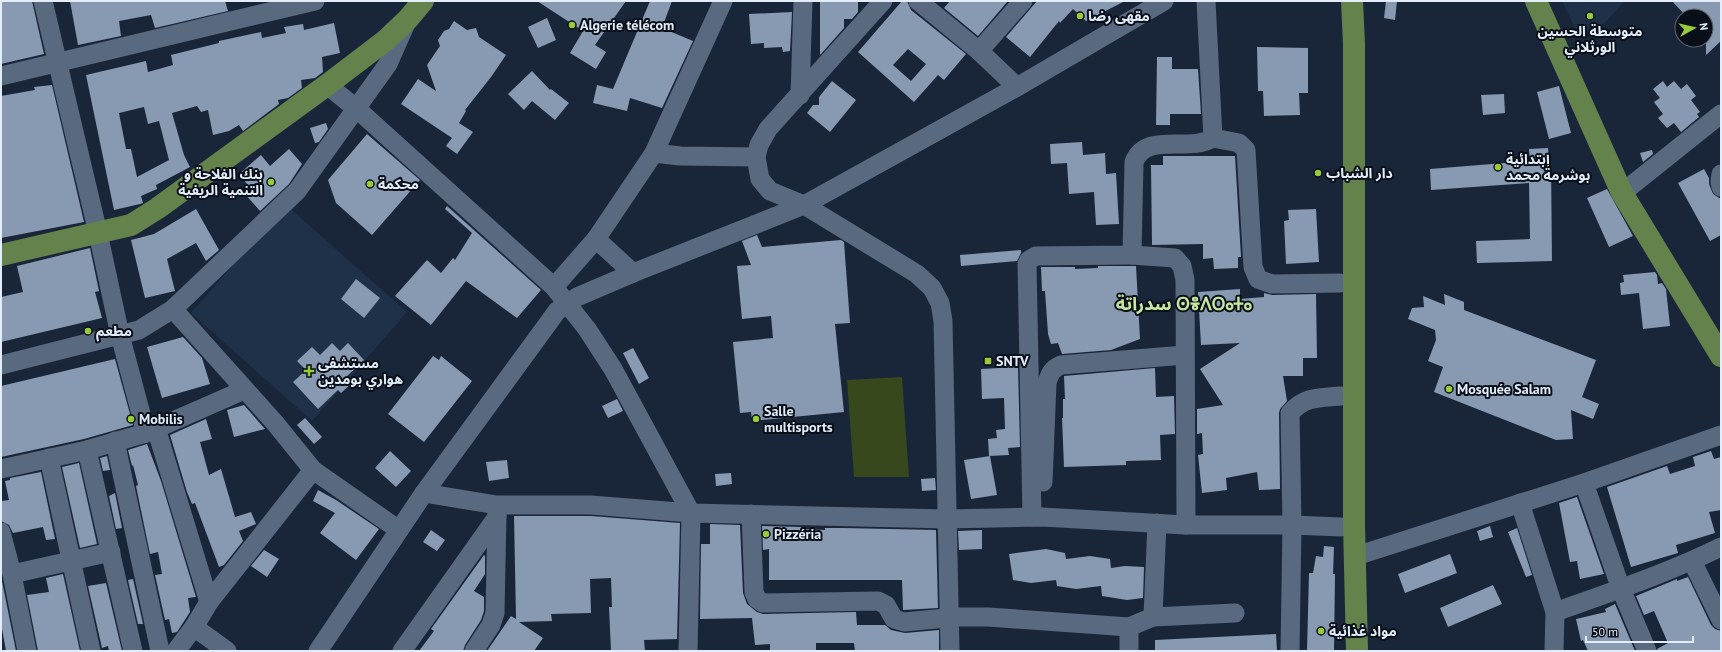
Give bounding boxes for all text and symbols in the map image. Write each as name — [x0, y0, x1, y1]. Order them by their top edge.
place label: مقهى رضا — [1088, 7, 1150, 25]
north arrow — [1674, 8, 1714, 48]
marker: مقهى رضا — [1075, 11, 1085, 21]
marker: متوسطة الحسين الورثلاني — [1585, 11, 1595, 21]
place label: Algerie télécom — [580, 16, 674, 34]
marker: Algerie télécom — [567, 20, 577, 30]
place label: متوسطة الحسين الورثلاني — [1538, 22, 1642, 58]
text: N — [1696, 22, 1711, 31]
place label: إبتدائية بوشرمة محمد — [1506, 150, 1590, 184]
marker: إبتدائية بوشرمة محمد — [1493, 162, 1503, 172]
place label: دار الشباب — [1326, 164, 1393, 182]
place label: بنك الفلاحة و التنمية الريفية — [178, 165, 263, 199]
marker: دار الشباب — [1313, 168, 1323, 178]
place label: محكمة — [378, 175, 419, 193]
marker: بنك الفلاحة و التنمية الريفية — [266, 177, 276, 187]
marker: محكمة — [365, 179, 375, 189]
district label: سدراتة ⵙⴻⴷⵔⴰⵜⴰ — [1116, 292, 1252, 315]
place label: مطعم — [96, 322, 132, 342]
marker: مطعم — [83, 326, 93, 336]
place label: SNTV — [996, 352, 1029, 370]
place label: مستشفى هواري بومدين — [318, 354, 403, 390]
marker: SNTV — [983, 356, 993, 366]
marker: مستشفى هواري بومدين — [303, 365, 315, 377]
place label: Mosquée Salam — [1457, 380, 1551, 398]
marker: Mosquée Salam — [1444, 384, 1454, 394]
place label: Salle multisports — [764, 402, 833, 436]
place label: Mobilis — [139, 410, 183, 428]
marker: Mobilis — [126, 414, 136, 424]
marker: Salle multisports — [751, 414, 761, 424]
place label: Pizzéria — [774, 525, 821, 543]
marker: Pizzéria — [761, 529, 771, 539]
scale bar — [1586, 618, 1693, 644]
place label: مواد غذائية — [1329, 622, 1397, 640]
text: 50 m — [1592, 624, 1618, 639]
marker: مواد غذائية — [1316, 626, 1326, 636]

